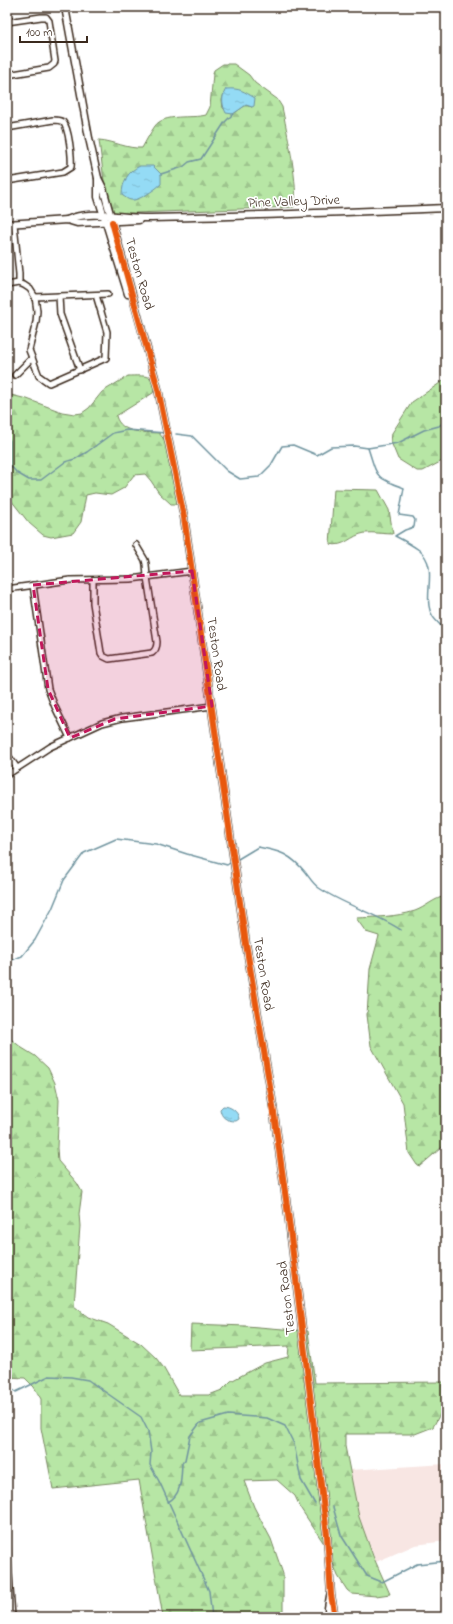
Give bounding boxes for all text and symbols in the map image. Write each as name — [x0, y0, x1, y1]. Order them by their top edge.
scale bar — [20, 18, 87, 44]
text: 100 m — [26, 24, 53, 42]
street label: Pine Valley Drive — [248, 190, 341, 215]
street label: Teston Road — [119, 235, 159, 313]
street label: Teston Road — [200, 616, 232, 692]
street label: Teston Road — [247, 936, 279, 1012]
street label: Teston Road — [272, 1260, 302, 1336]

